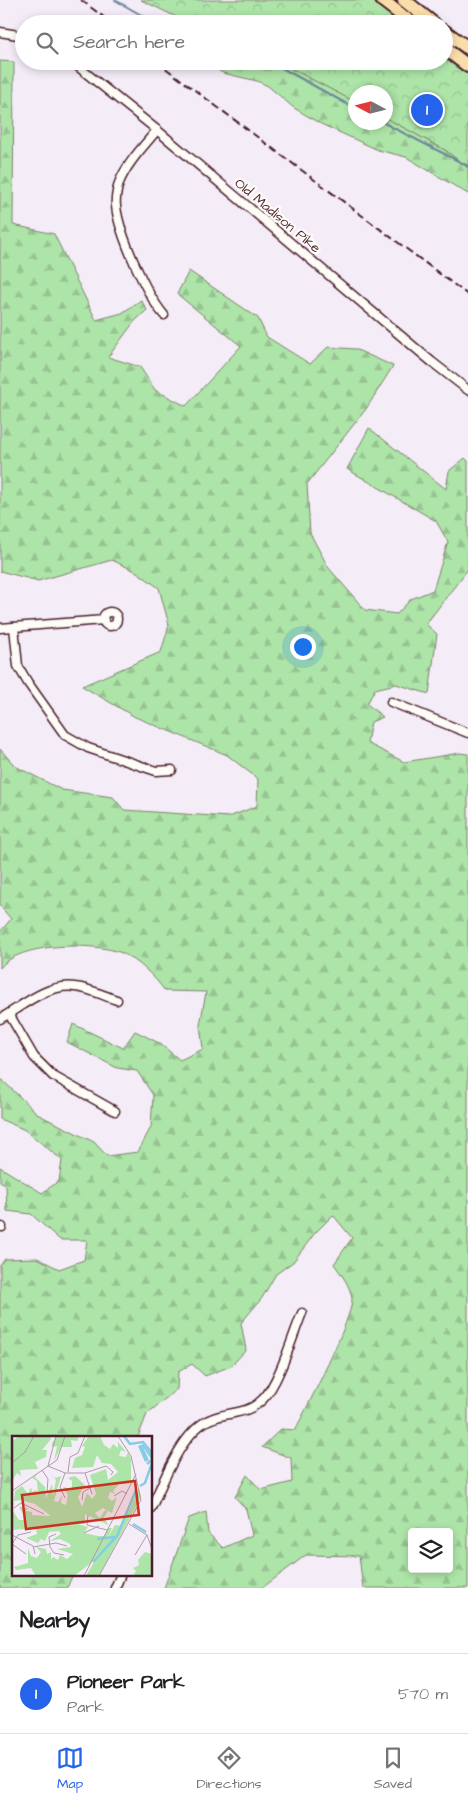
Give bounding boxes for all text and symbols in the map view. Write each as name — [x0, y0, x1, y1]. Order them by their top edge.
search box — [15, 15, 453, 70]
icon: search — [33, 29, 61, 57]
text: Search here — [73, 29, 185, 56]
north arrow — [348, 85, 393, 130]
pin: 1 — [411, 91, 443, 129]
street label: Old Madison Pike — [230, 174, 325, 258]
your location — [290, 634, 316, 660]
inset map — [12, 1436, 152, 1576]
map controls — [408, 1528, 453, 1573]
button: layers — [408, 1528, 453, 1573]
text: Nearby — [20, 1606, 90, 1635]
text: Pioneer Park — [67, 1669, 185, 1696]
text: 1 — [35, 1683, 37, 1705]
text: 570 m — [398, 1683, 448, 1705]
text: Park — [67, 1696, 104, 1718]
tab: Map — [56, 1744, 84, 1794]
tab: Directions — [196, 1744, 261, 1794]
tab: Saved — [374, 1744, 412, 1794]

